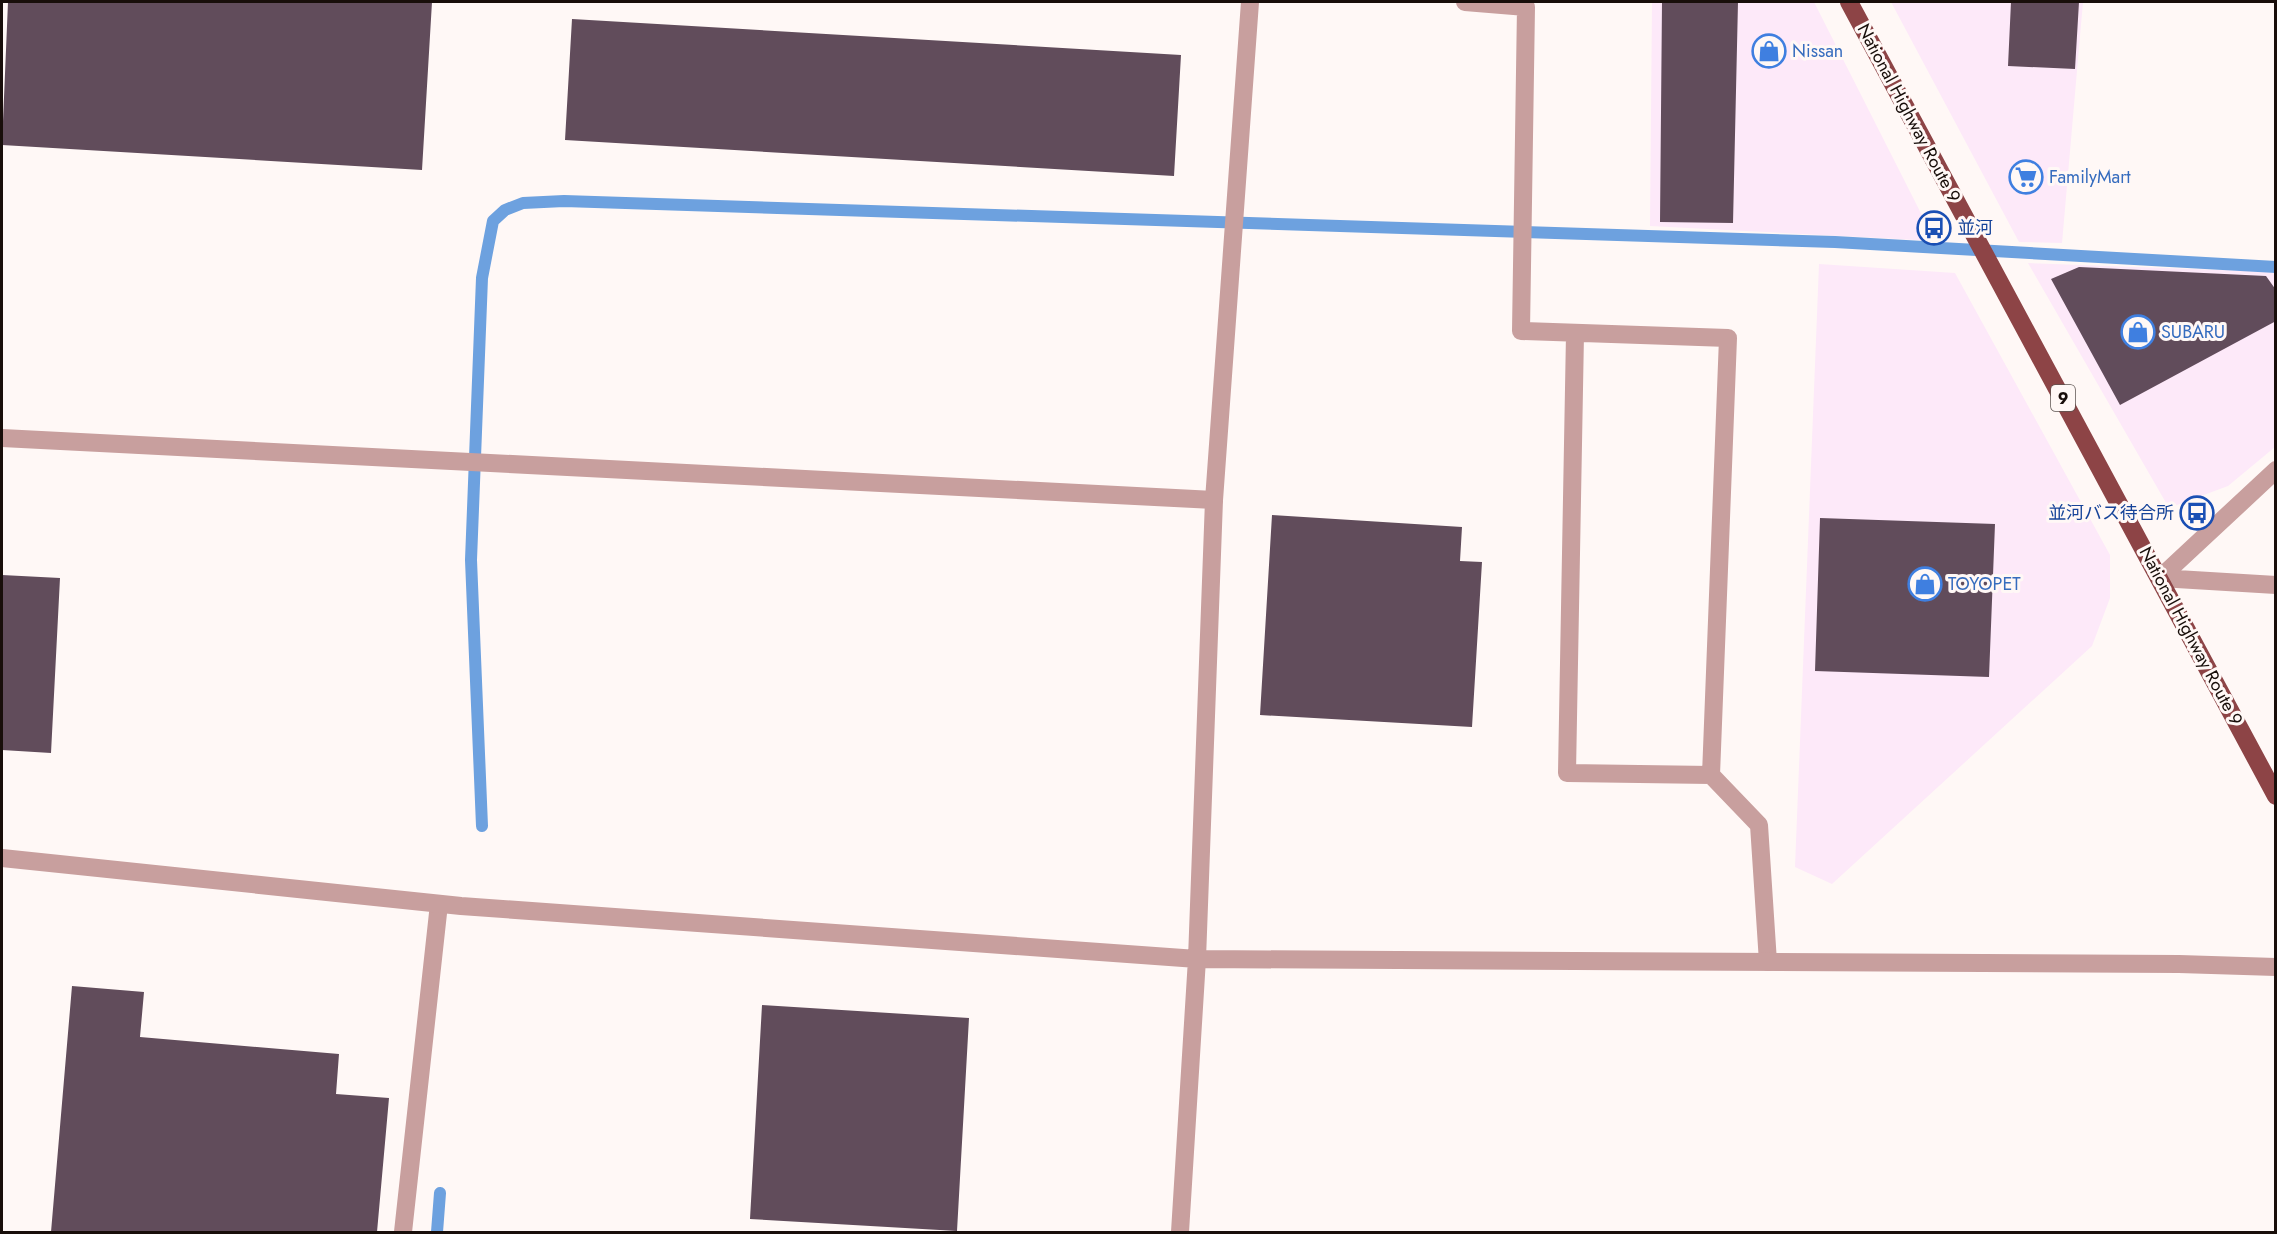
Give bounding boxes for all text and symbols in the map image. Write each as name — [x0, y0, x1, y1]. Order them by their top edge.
street label: National Highway Route 9 — [1851, 19, 1967, 207]
shop icon: Nissan — [1751, 33, 1787, 69]
place label: Nissan — [1792, 38, 1843, 64]
supermarket icon: FamilyMart — [2008, 159, 2044, 195]
place label: FamilyMart — [2049, 164, 2131, 190]
bus stop icon: 並河 — [1916, 210, 1952, 246]
place label: 並河 — [1957, 215, 1993, 241]
shop icon: SUBARU — [2120, 314, 2156, 350]
place label: SUBARU — [2161, 319, 2225, 345]
road number: 9 — [2051, 385, 2075, 411]
bus stop icon: 並河バス待合所 — [2179, 495, 2215, 531]
place label: 並河バス待合所 — [2048, 500, 2174, 526]
street label: National Highway Route 9 — [2133, 542, 2249, 730]
shop icon: TOYOPET — [1907, 566, 1943, 602]
place label: TOYOPET — [1948, 571, 2021, 597]

